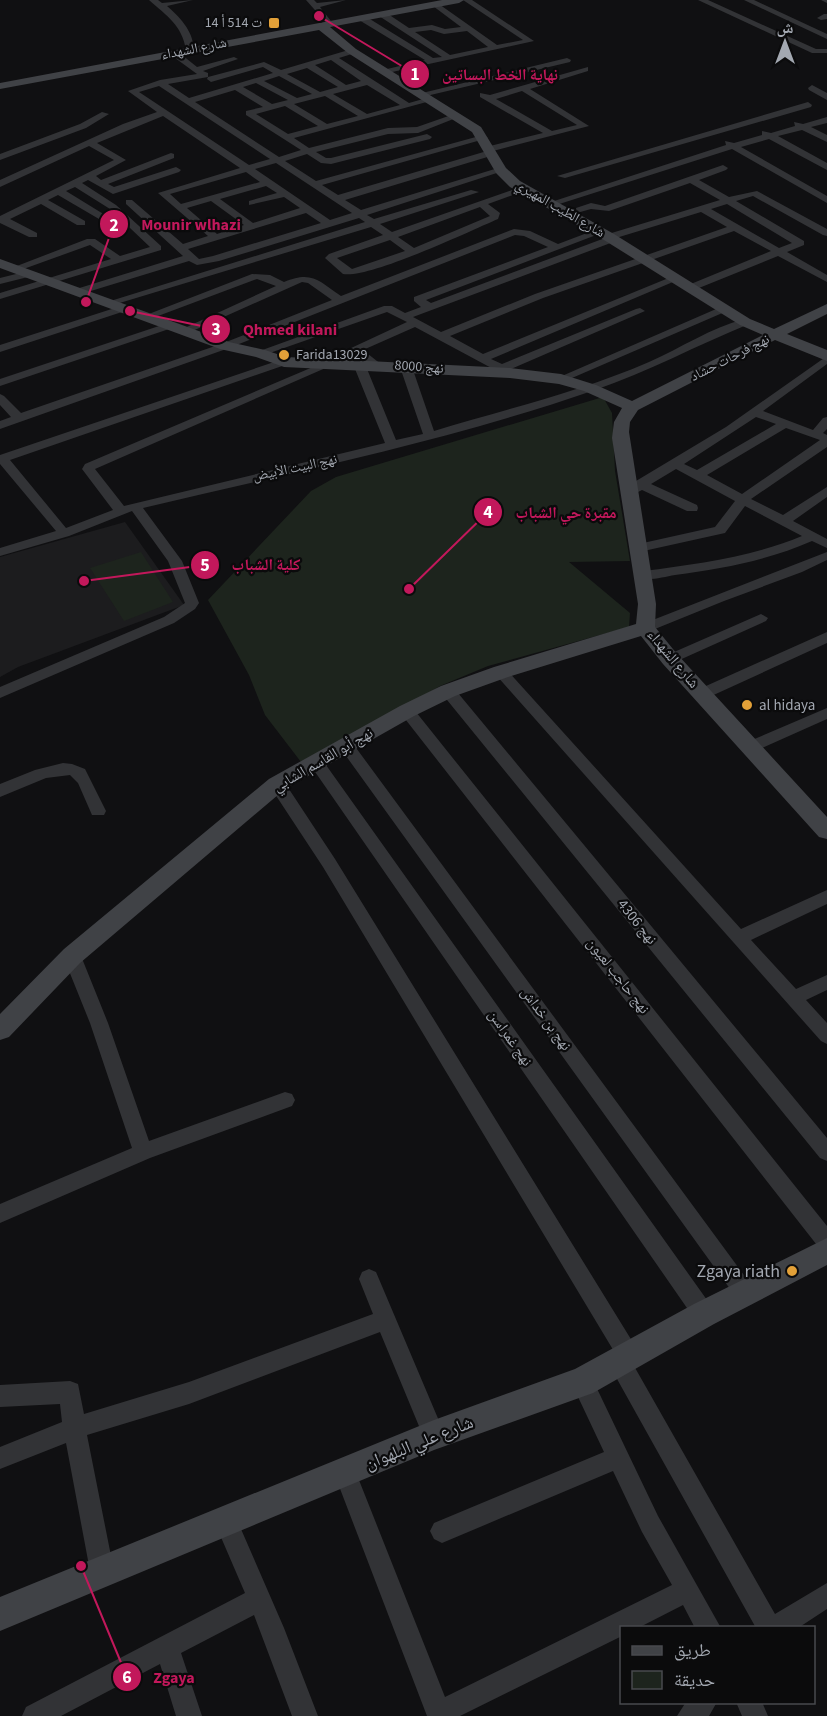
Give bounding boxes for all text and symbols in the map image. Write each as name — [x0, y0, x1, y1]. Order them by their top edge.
north arrow — [755, 12, 815, 72]
place label: 14 ت 514 أ — [205, 13, 262, 33]
marker: 14 ت 514 أ — [267, 16, 281, 30]
text: ش — [777, 17, 794, 39]
street label: شارع الشهداء — [159, 33, 229, 65]
callout: نهاية الخط البساتين — [400, 57, 570, 91]
text: 1 — [410, 62, 420, 87]
text: نهاية الخط البساتين — [442, 64, 558, 86]
street label: شارع الطّيب المهيري — [511, 175, 609, 243]
callout: Mounir wlhazi — [99, 207, 253, 241]
text: 2 — [109, 213, 119, 238]
text: Mounir wlhazi — [141, 214, 241, 236]
callout: Qhmed kilani — [201, 312, 349, 346]
text: 3 — [211, 317, 221, 342]
text: Qhmed kilani — [243, 319, 337, 341]
street label: نهج فرحات حشاد — [687, 329, 773, 387]
place label: Farida13029 — [296, 345, 367, 365]
marker: Farida13029 — [277, 348, 291, 362]
street label: نهج 8000 — [394, 355, 444, 379]
street label: نهج البيت الأبيض — [251, 449, 339, 487]
callout: مقبرة حي الشباب — [473, 495, 628, 529]
text: 4 — [483, 500, 493, 525]
text: مقبرة حي الشباب — [515, 502, 617, 525]
callout: كلية الشباب — [190, 548, 312, 582]
text: 5 — [200, 553, 210, 578]
text: كلية الشباب — [232, 554, 300, 576]
street label: شارع الشهداء — [642, 625, 704, 693]
place label: al hidaya — [759, 695, 815, 716]
marker: al hidaya — [740, 698, 754, 712]
street label: نهج أبو القاسم الشابي — [269, 723, 377, 798]
street label: نهج 4306 — [612, 895, 662, 949]
street label: نهج حاجب لعيون — [582, 933, 654, 1019]
street label: نهج بن خداش — [516, 983, 576, 1055]
street label: نهج غمراسن — [483, 1005, 537, 1071]
place label: Zgaya riath — [697, 1259, 780, 1284]
marker: Zgaya riath — [785, 1264, 799, 1278]
street label: شارع علي البلهوان — [361, 1410, 478, 1478]
legend — [620, 1626, 815, 1704]
text: طريق — [674, 1638, 711, 1663]
callout: Zgaya — [112, 1660, 207, 1694]
text: 6 — [122, 1665, 132, 1690]
text: Zgaya — [153, 1667, 195, 1689]
text: حديقة — [674, 1668, 715, 1693]

